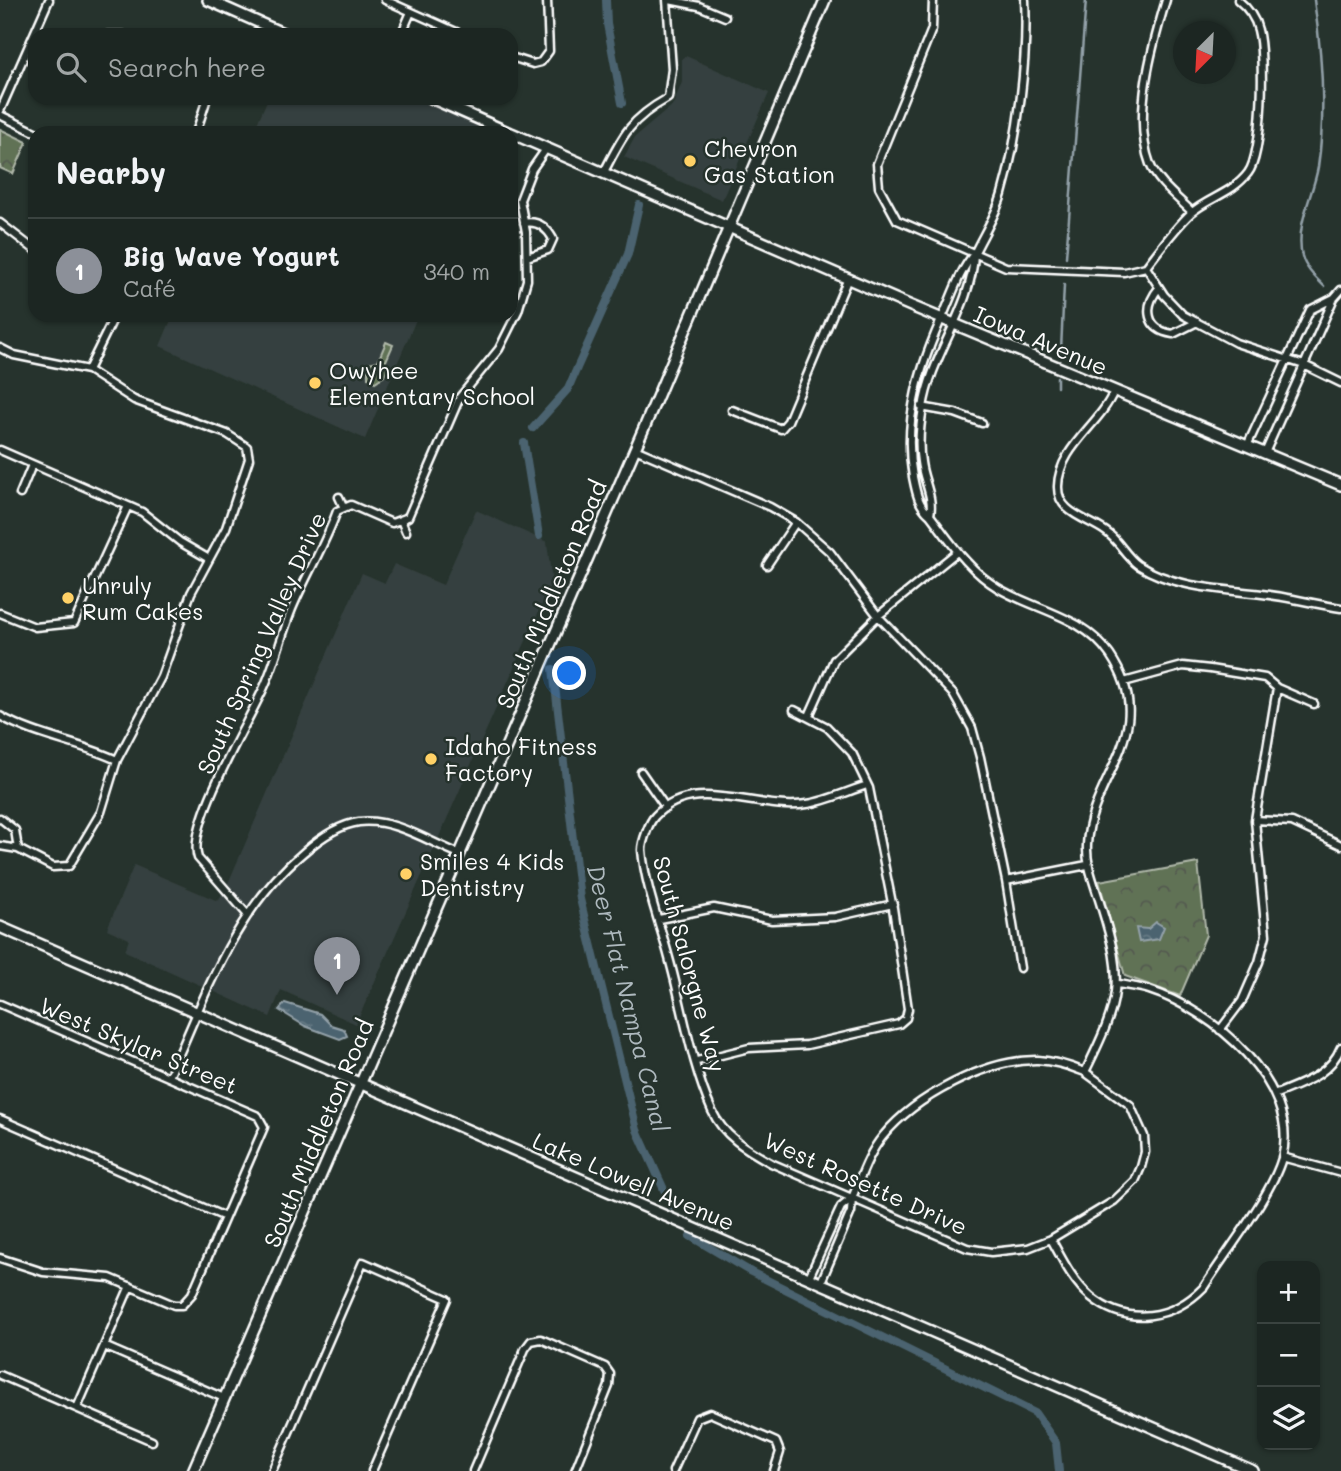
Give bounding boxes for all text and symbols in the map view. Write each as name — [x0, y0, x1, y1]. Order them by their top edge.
north arrow — [1173, 21, 1236, 84]
search box — [28, 28, 518, 105]
icon: search — [52, 48, 90, 86]
text: Search here — [108, 50, 266, 84]
place label: Chevron Gas Station — [704, 133, 835, 189]
text: Nearby — [56, 152, 166, 192]
marker: Chevron Gas Station — [682, 153, 698, 169]
text: Big Wave Yogurt — [123, 239, 340, 273]
text: 1 — [74, 256, 84, 286]
text: 340 m — [423, 256, 490, 286]
text: Café — [123, 273, 176, 303]
street label: Iowa Avenue — [969, 298, 1113, 382]
place label: Owyhee Elementary School — [329, 355, 535, 411]
marker: Owyhee Elementary School — [307, 375, 323, 391]
street label: South Middleton Road — [489, 475, 613, 713]
street label: South Spring Valley Drive — [190, 507, 332, 779]
place label: Unruly Rum Cakes — [82, 570, 203, 626]
marker: Unruly Rum Cakes — [60, 590, 76, 606]
your location — [552, 656, 586, 690]
place label: Idaho Fitness Factory — [445, 731, 597, 787]
marker: Idaho Fitness Factory — [423, 751, 439, 767]
place label: Smiles 4 Kids Dentistry — [420, 846, 565, 902]
street label: South Salorgne Way — [647, 853, 733, 1075]
water label: Deer Flat Nampa Canal — [581, 861, 677, 1135]
marker: Smiles 4 Kids Dentistry — [398, 866, 414, 882]
pin: 1 — [314, 937, 360, 995]
street label: West Skylar Street — [35, 990, 243, 1100]
street label: South Middleton Road — [256, 1014, 380, 1252]
street label: Lake Lowell Avenue — [528, 1125, 740, 1237]
street label: West Rosette Drive — [760, 1125, 972, 1241]
map controls — [1257, 1261, 1320, 1450]
button: + — [1257, 1261, 1320, 1324]
button: − — [1257, 1324, 1320, 1387]
button: layers — [1257, 1387, 1320, 1450]

